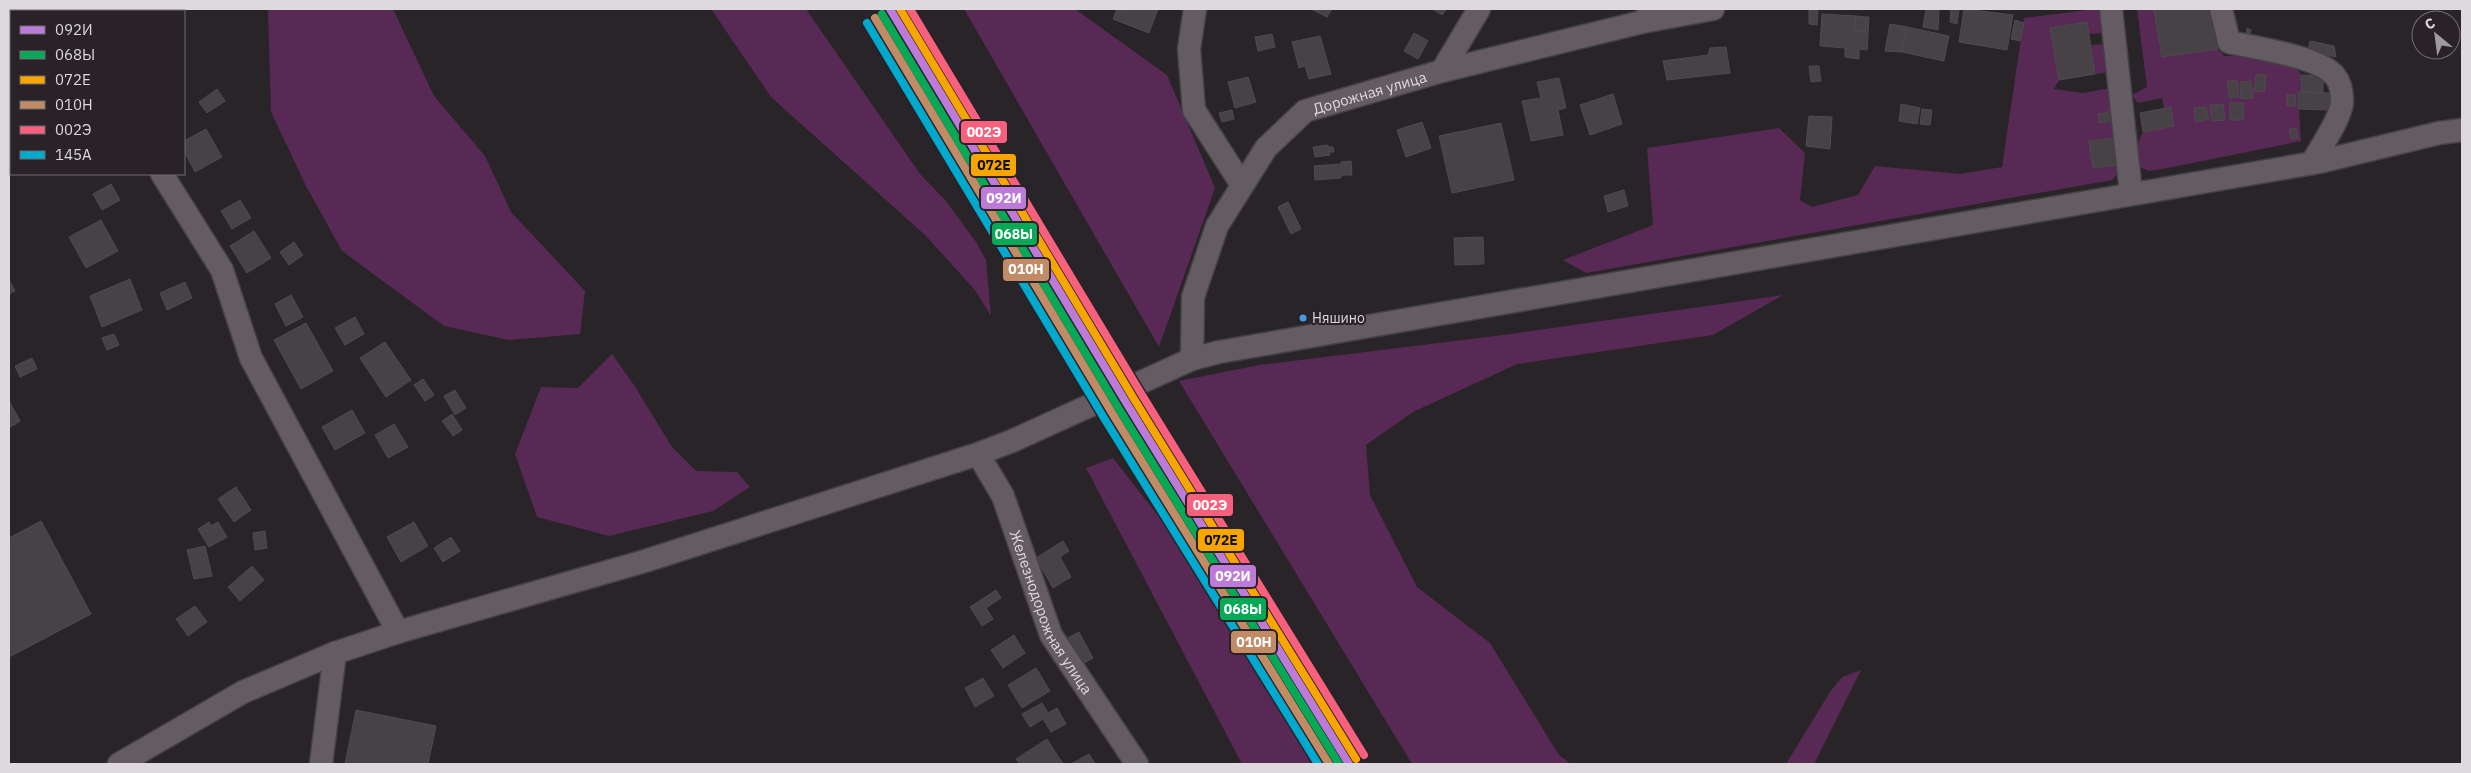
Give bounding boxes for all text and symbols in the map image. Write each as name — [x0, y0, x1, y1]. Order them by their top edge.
legend — [10, 10, 185, 175]
north arrow — [2411, 10, 2461, 60]
text: С — [2421, 14, 2438, 34]
text: 092И — [55, 20, 93, 39]
text: 068Ы — [55, 45, 95, 64]
street label: Дорожная улица — [1310, 67, 1429, 118]
text: 072Е — [55, 70, 91, 89]
text: 010Н — [55, 95, 93, 114]
text: 002Э — [55, 120, 91, 139]
line badge: 002Э — [960, 120, 1008, 144]
text: 002Э — [967, 123, 1001, 141]
text: 145А — [55, 145, 92, 164]
line badge: 072Е — [970, 153, 1017, 177]
text: 072Е — [977, 156, 1011, 174]
line badge: 092И — [980, 186, 1027, 210]
text: 092И — [986, 189, 1022, 207]
line badge: 068Ы — [991, 222, 1038, 246]
text: 068Ы — [995, 225, 1033, 243]
line badge: 010Н — [1002, 258, 1050, 282]
text: 010Н — [1008, 260, 1044, 278]
place label: Няшино — [1312, 309, 1365, 327]
marker: Няшино — [1298, 313, 1308, 323]
line badge: 002Э — [1186, 493, 1234, 517]
text: 002Э — [1193, 496, 1227, 514]
street label: Железнодорожная улица — [1006, 527, 1097, 698]
line badge: 072Е — [1197, 528, 1245, 552]
text: 072Е — [1204, 531, 1238, 549]
line badge: 092И — [1209, 564, 1257, 588]
text: 092И — [1215, 567, 1251, 585]
line badge: 068Ы — [1219, 597, 1267, 621]
text: 068Ы — [1224, 600, 1262, 618]
line badge: 010Н — [1230, 630, 1277, 654]
text: 010Н — [1236, 633, 1272, 651]

